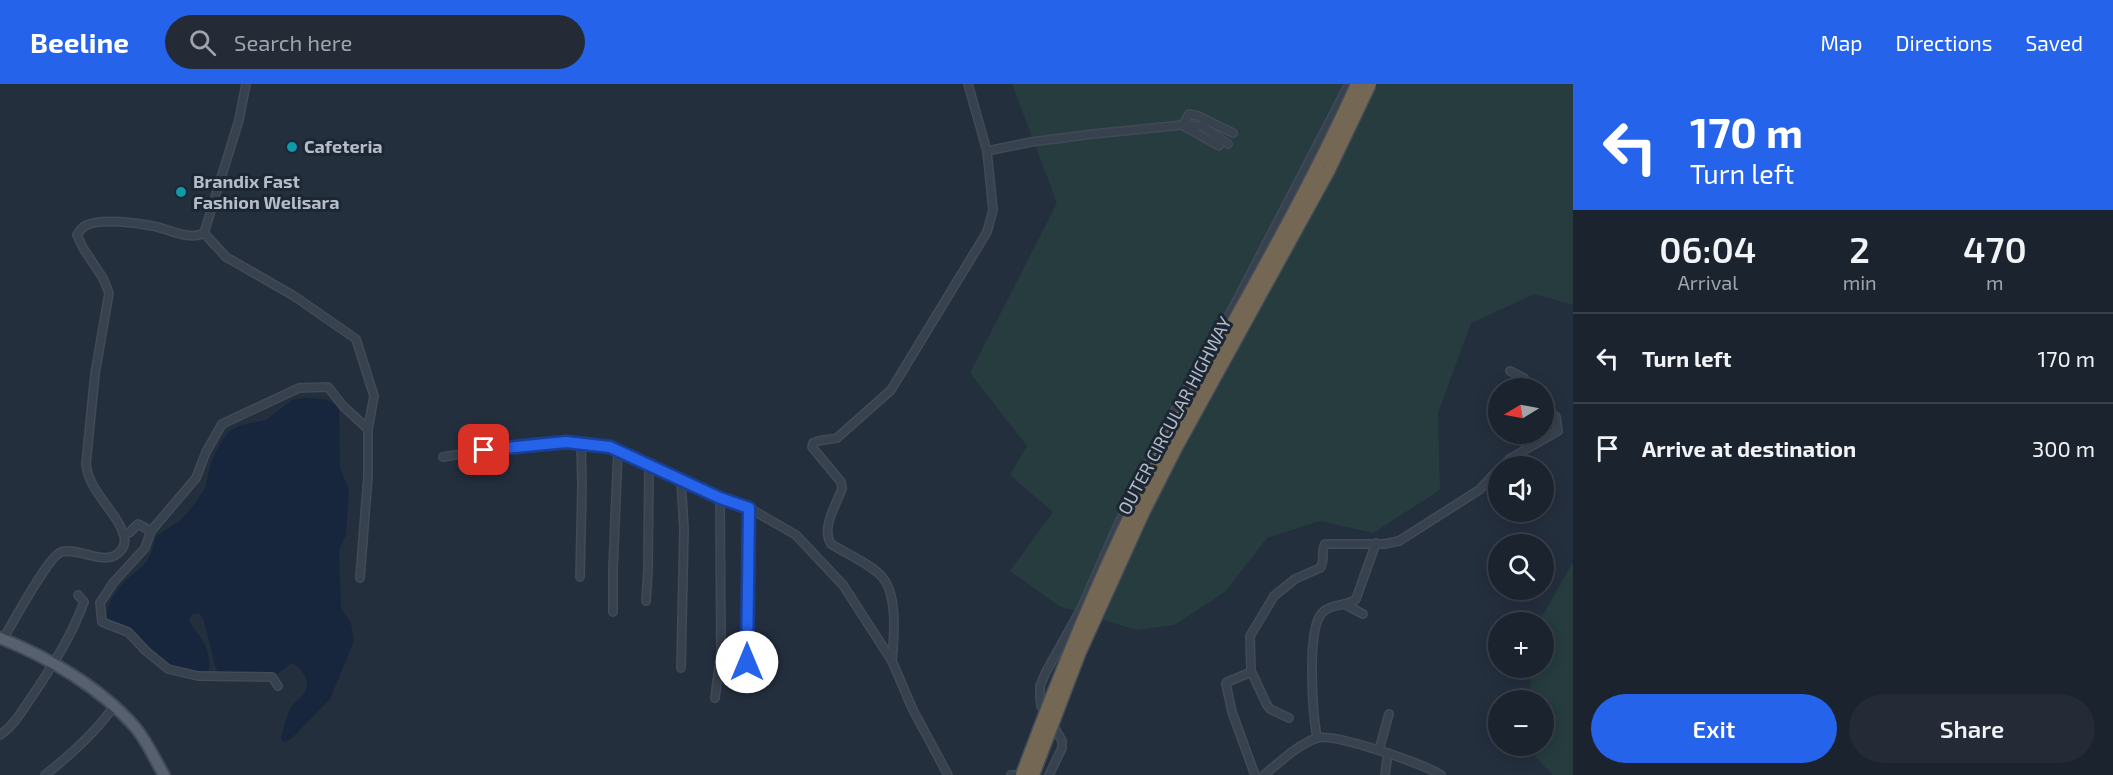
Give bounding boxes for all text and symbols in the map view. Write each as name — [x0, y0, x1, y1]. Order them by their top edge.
search box — [165, 15, 585, 69]
text: Beeline — [30, 25, 129, 59]
icon: search — [186, 26, 219, 59]
text: Search here — [234, 29, 352, 55]
text: Map — [1820, 30, 1863, 55]
text: Directions — [1896, 30, 1992, 55]
text: Saved — [2025, 30, 2083, 55]
text: 170 m — [1690, 106, 1803, 156]
icon: left — [1591, 108, 1669, 186]
place label: Cafeteria — [304, 135, 383, 157]
marker: Cafeteria — [285, 140, 299, 154]
text: Turn left — [1690, 157, 1794, 189]
place label: Brandix Fast Fashion Welisara — [193, 170, 339, 213]
marker: Brandix Fast Fashion Welisara — [174, 185, 188, 199]
text: 06:04 — [1659, 227, 1756, 270]
text: 2 — [1849, 227, 1870, 270]
text: 470 — [1963, 227, 2027, 270]
text: Arrival — [1677, 270, 1738, 294]
text: min — [1843, 270, 1877, 294]
text: m — [1986, 270, 2004, 294]
street label: OUTER CIRCULAR HIGHWAY — [1113, 312, 1236, 518]
icon: left — [1591, 342, 1624, 375]
text: Turn left — [1642, 345, 1731, 371]
text: 170 m — [2038, 345, 2095, 371]
north arrow — [1488, 378, 1554, 444]
map controls — [1488, 378, 1554, 756]
pin — [458, 424, 509, 475]
icon: arrive — [1591, 432, 1624, 465]
icon: arrive — [467, 433, 500, 466]
text: Arrive at destination — [1642, 435, 1856, 461]
text: 300 m — [2032, 435, 2095, 461]
button: sound — [1488, 456, 1554, 522]
button: search — [1488, 534, 1554, 600]
button: + — [1488, 612, 1554, 678]
position arrow — [715, 630, 779, 694]
button: − — [1488, 690, 1554, 756]
button: Exit — [1591, 694, 1837, 763]
button: Share — [1849, 694, 2095, 763]

